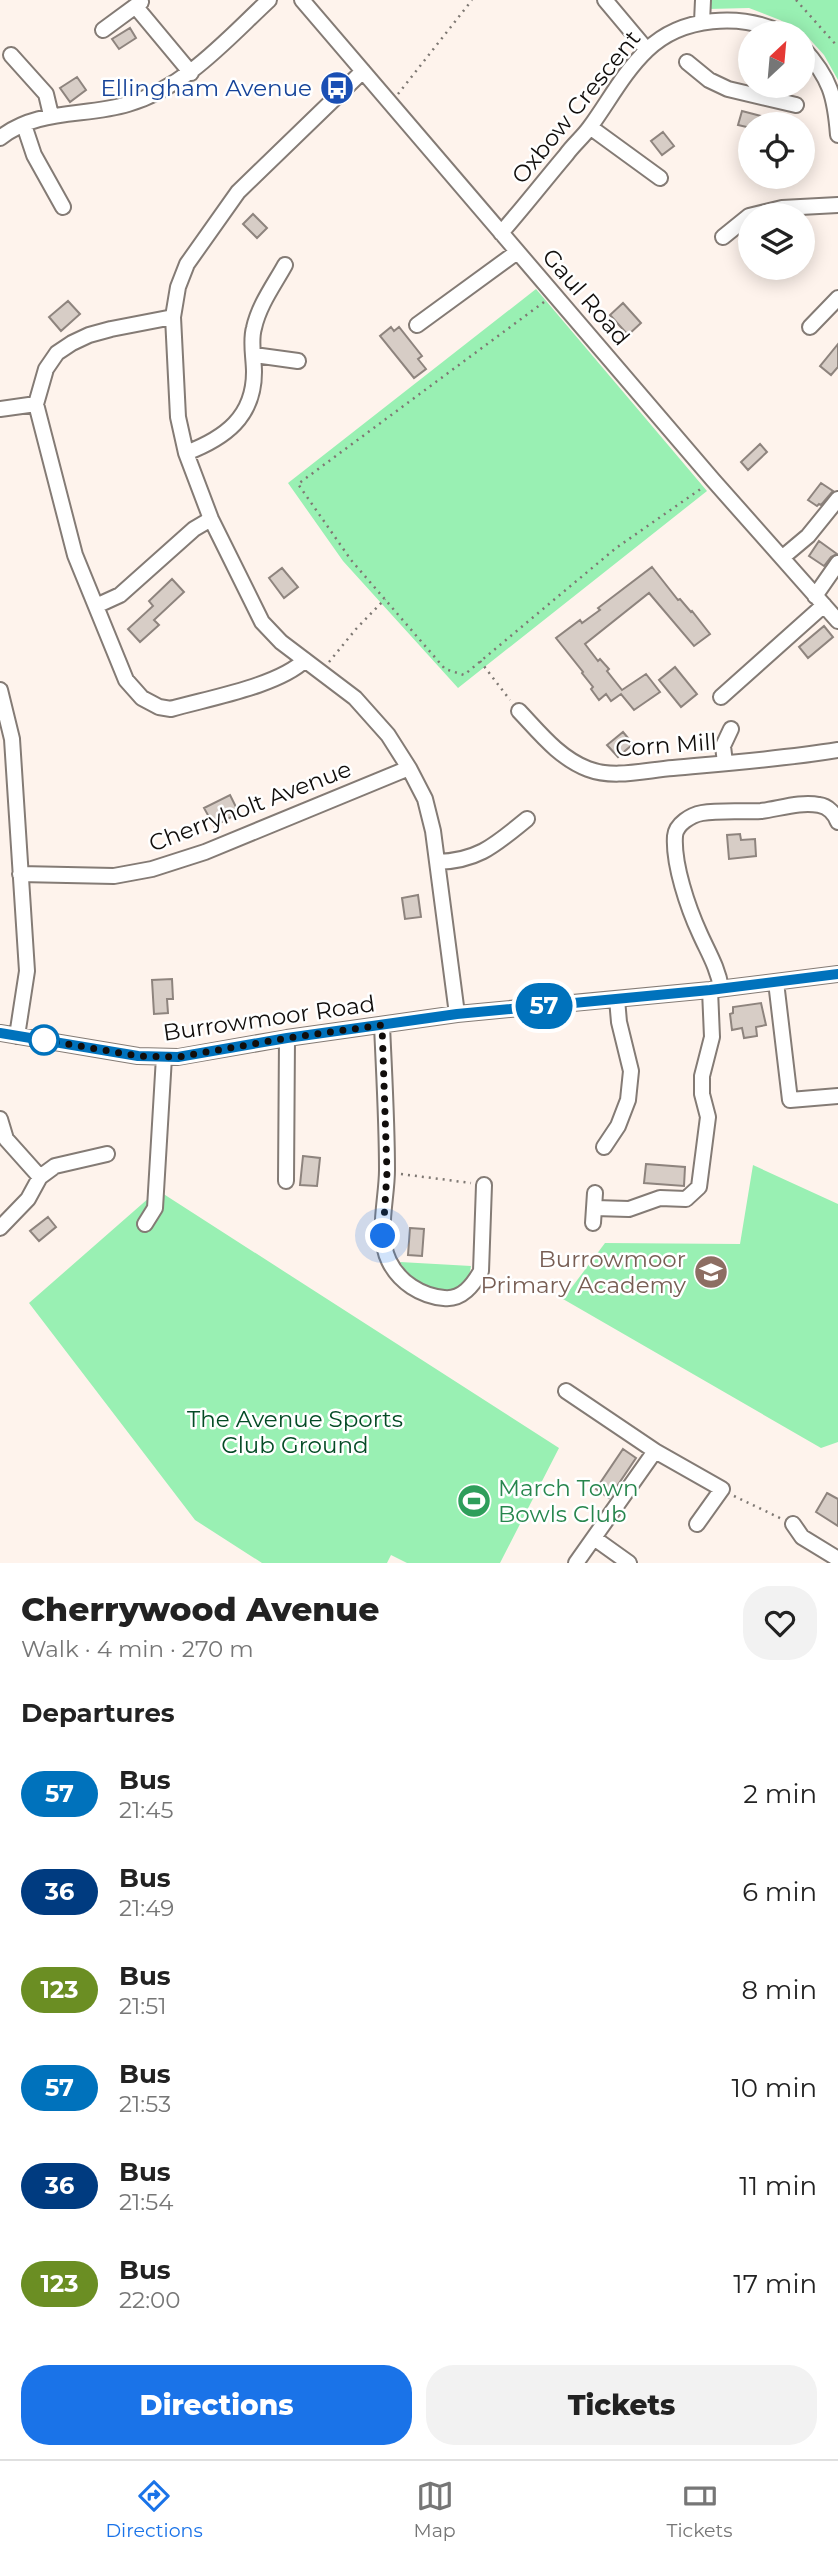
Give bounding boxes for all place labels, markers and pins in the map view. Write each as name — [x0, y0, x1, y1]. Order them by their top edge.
bus stop icon: Ellingham Avenue — [318, 69, 356, 107]
place label: Ellingham Avenue — [100, 74, 312, 102]
unlabelled marker — [29, 1025, 59, 1055]
place label: Burrowmoor Primary Academy — [480, 1245, 687, 1299]
school or university icon: Burrowmoor Primary Academy — [692, 1253, 730, 1291]
place label: March Town Bowls Club — [498, 1474, 639, 1528]
sports icon: March Town Bowls Club — [455, 1482, 493, 1520]

